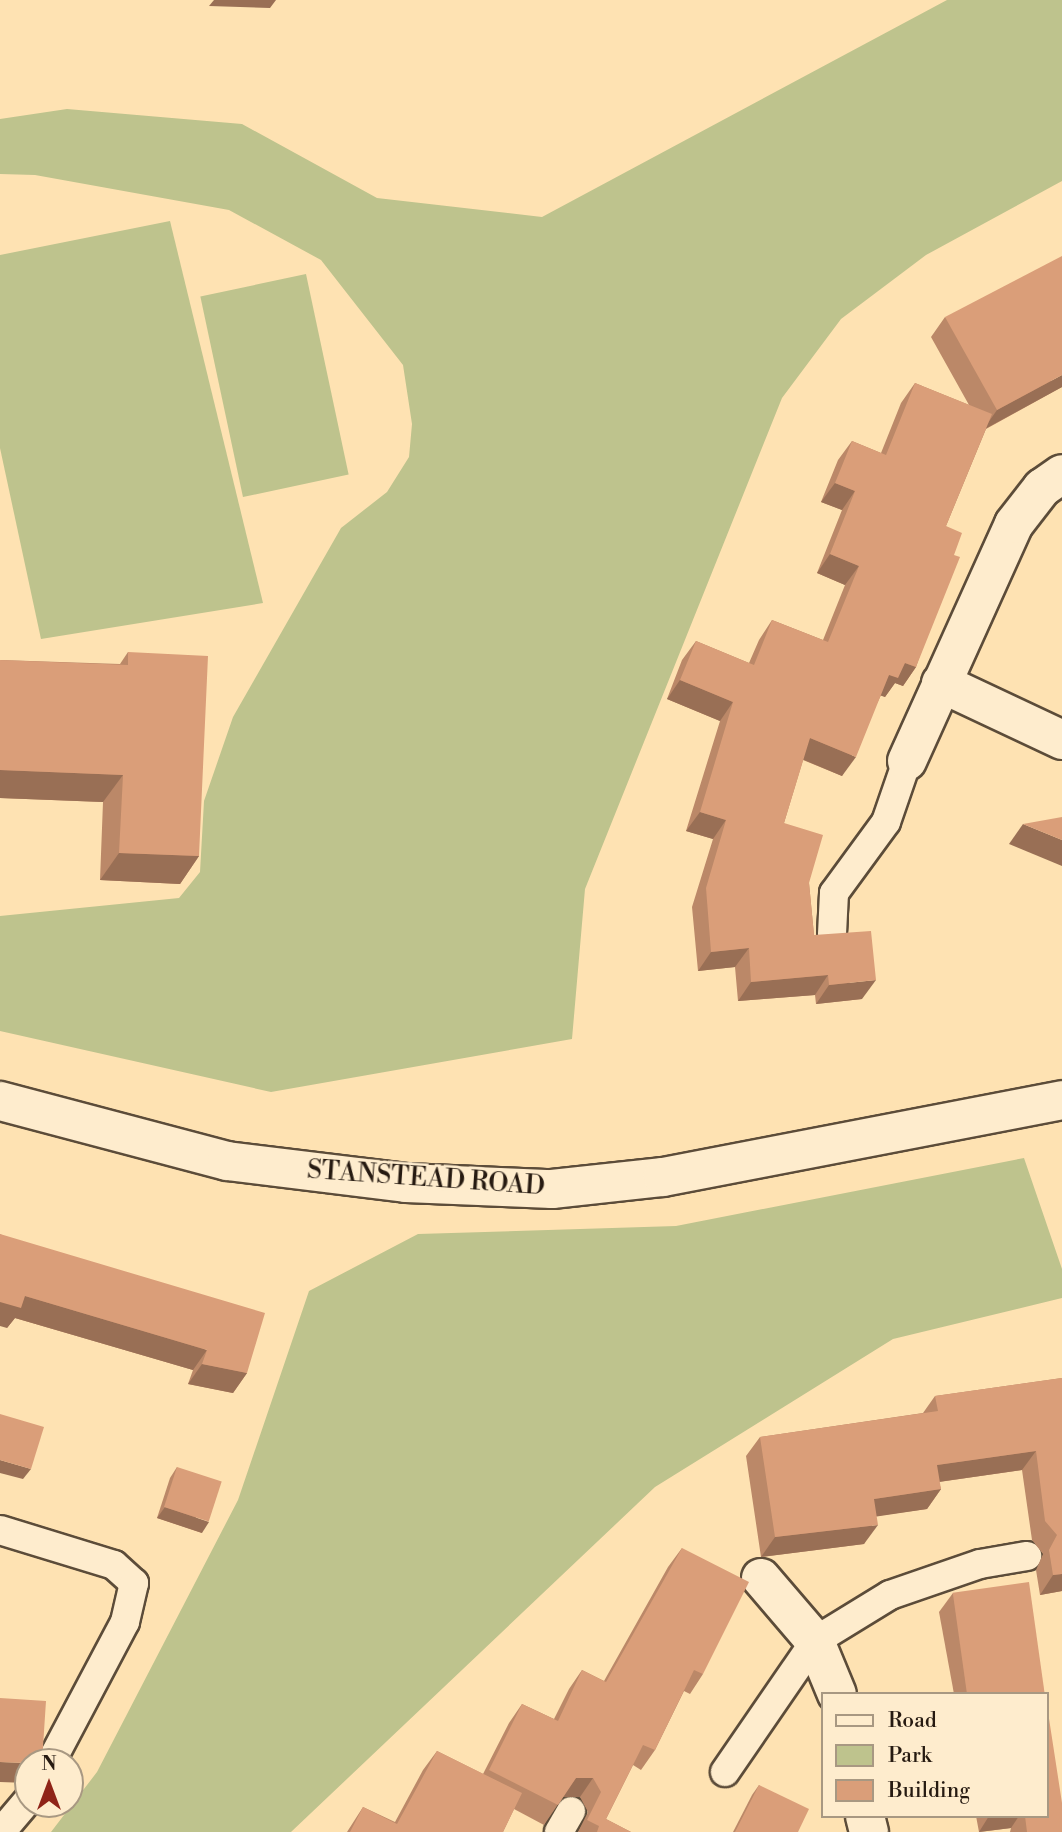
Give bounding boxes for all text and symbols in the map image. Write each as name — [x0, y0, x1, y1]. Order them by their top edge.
street label: STANSTEAD ROAD — [306, 1155, 546, 1203]
legend — [820, 1692, 1048, 1818]
text: Road — [888, 1708, 937, 1734]
text: Park — [888, 1743, 932, 1769]
north arrow — [14, 1748, 84, 1818]
text: N — [41, 1752, 57, 1776]
text: Building — [888, 1778, 970, 1804]

